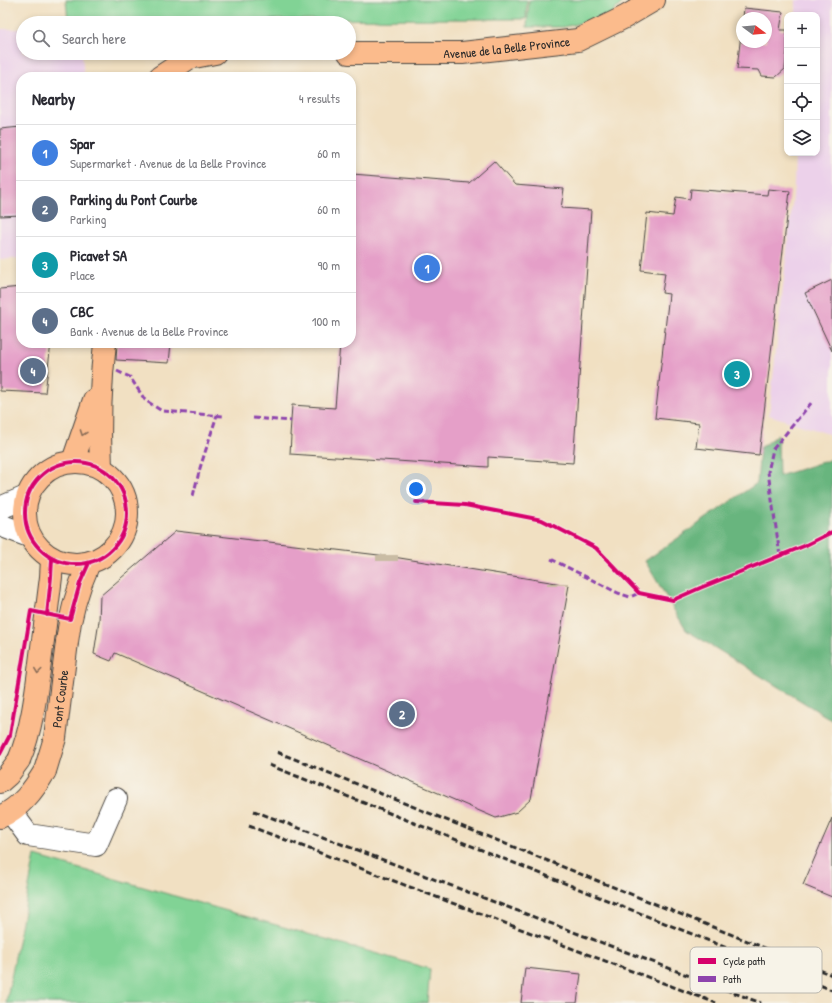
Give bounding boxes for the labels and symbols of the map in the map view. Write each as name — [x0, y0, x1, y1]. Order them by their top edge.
north arrow — [736, 12, 772, 48]
street label: Avenue de la Belle Province — [443, 32, 571, 62]
pin: 1 — [414, 253, 440, 283]
pin: 4 — [20, 356, 46, 386]
pin: 3 — [724, 359, 750, 389]
one-way arrow — [79, 429, 87, 436]
your location — [406, 479, 426, 499]
one-way arrow — [34, 668, 43, 674]
street label: Pont Courbe — [47, 669, 72, 729]
pin: 2 — [389, 699, 415, 729]
legend — [690, 947, 822, 993]
text: Cycle path — [723, 954, 766, 968]
text: Path — [723, 972, 741, 986]

